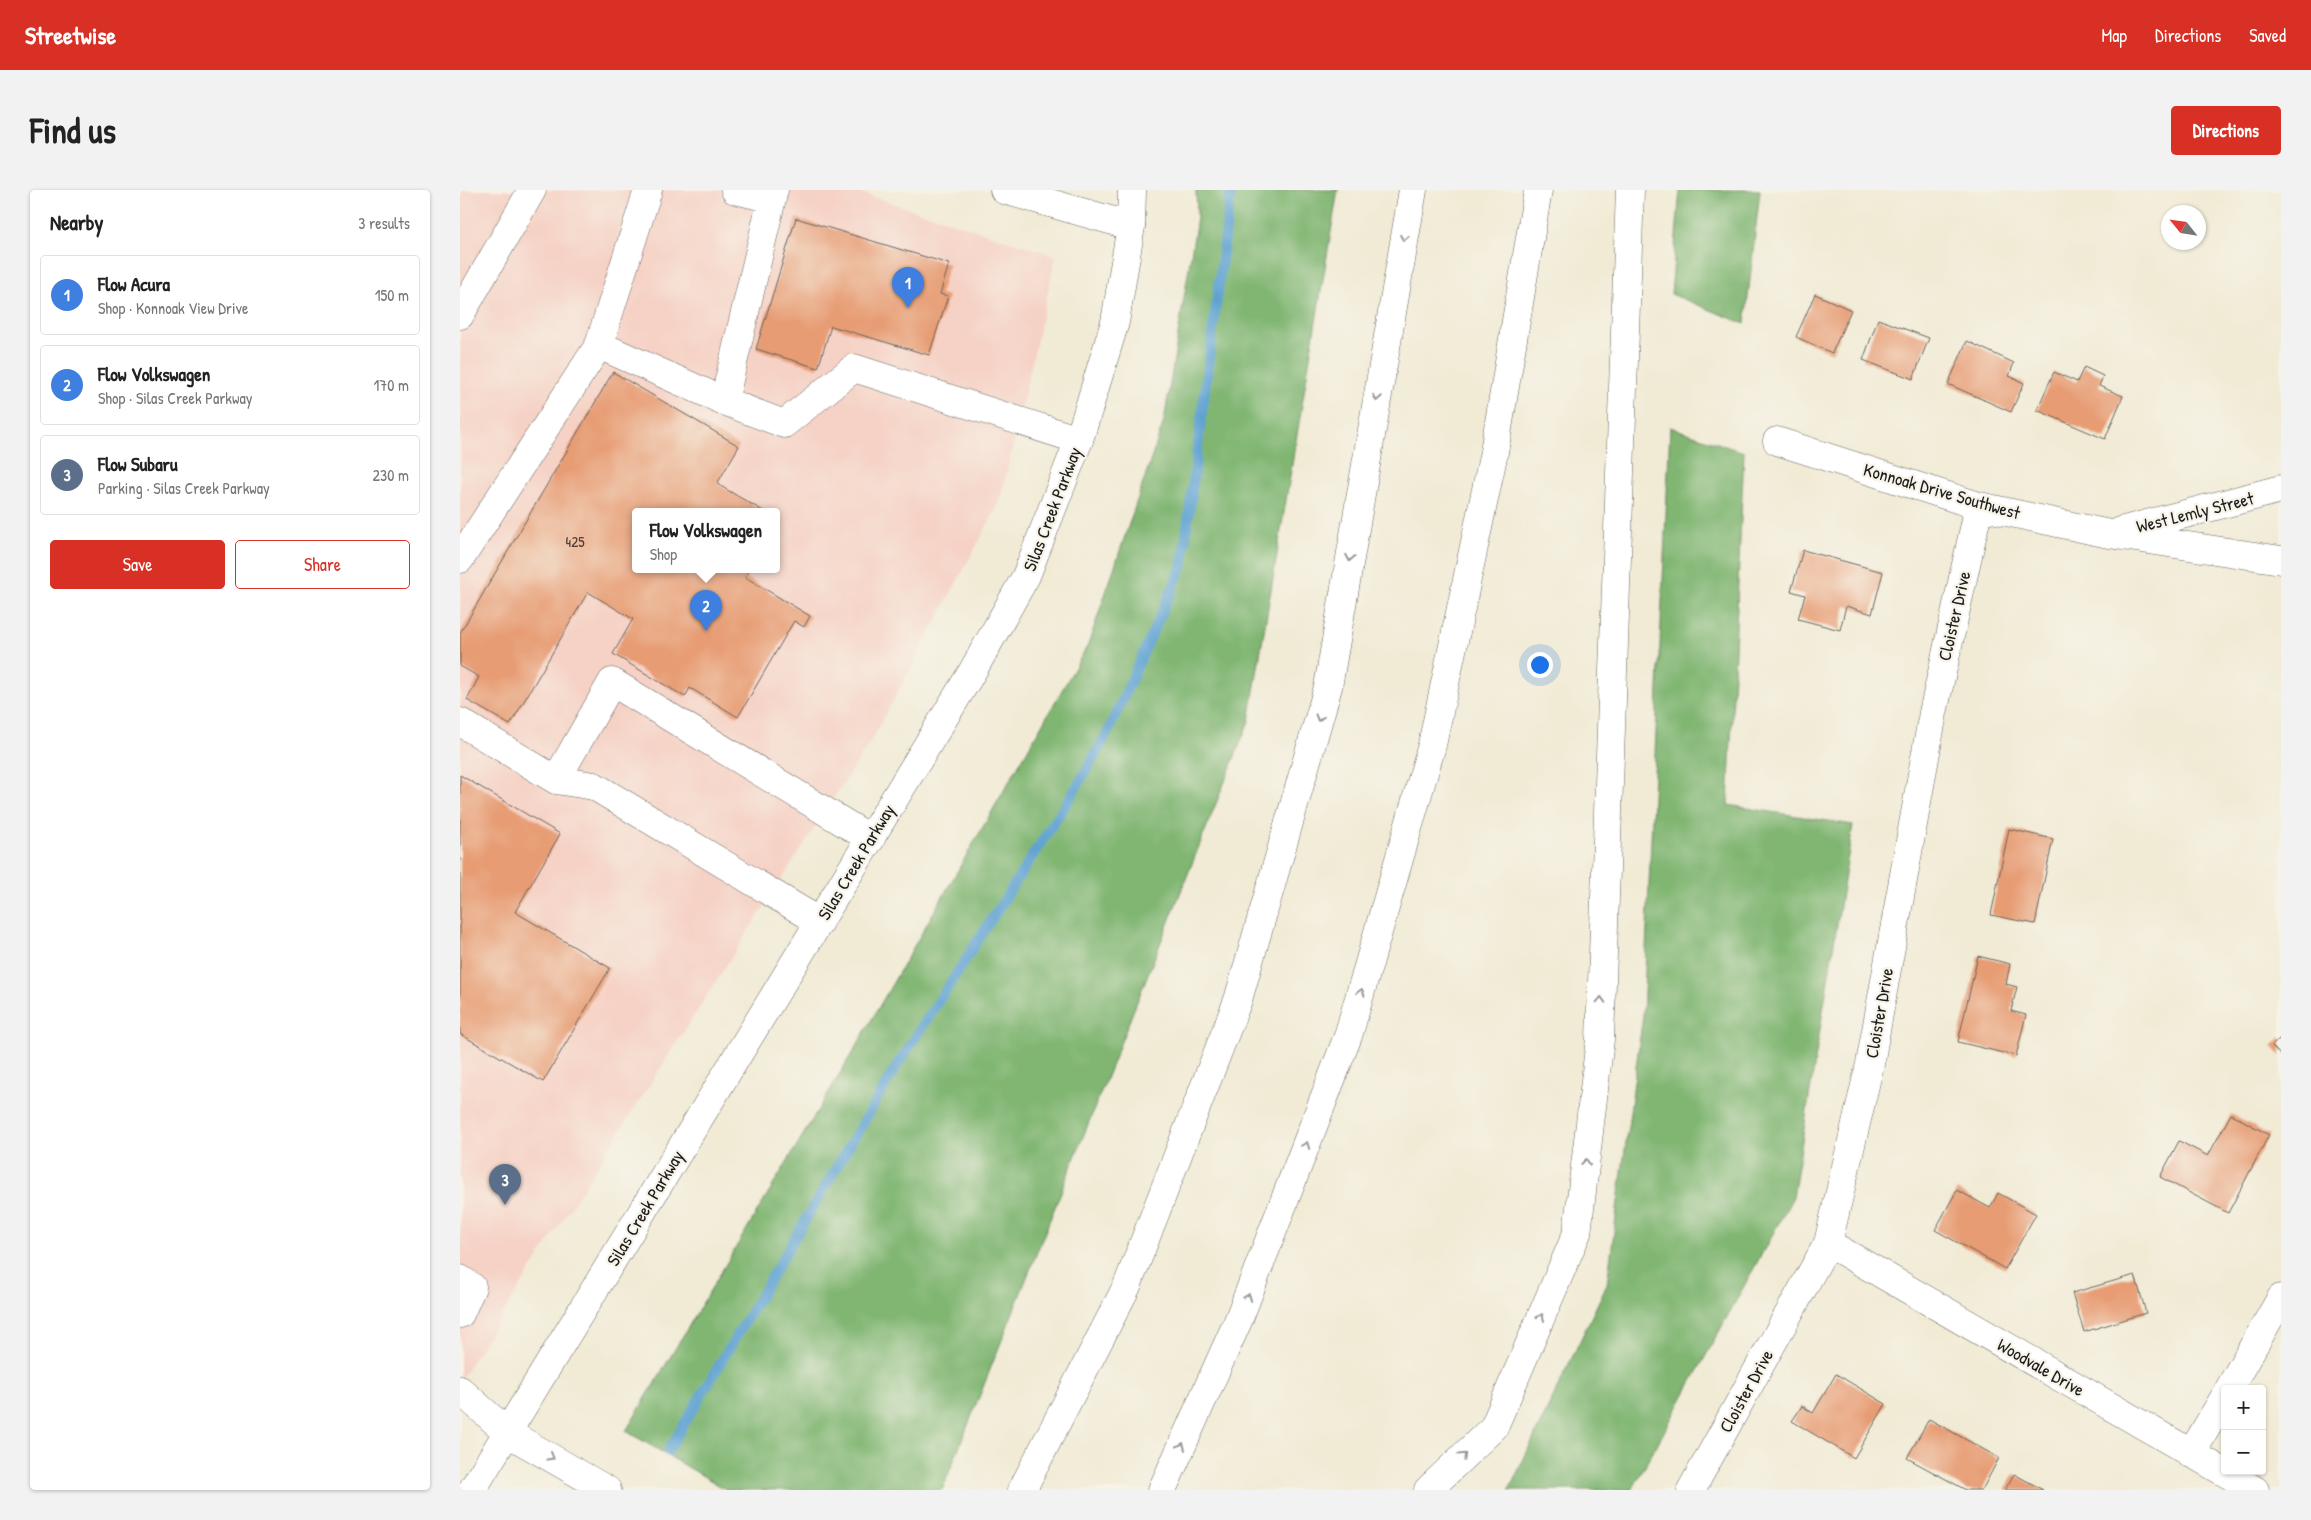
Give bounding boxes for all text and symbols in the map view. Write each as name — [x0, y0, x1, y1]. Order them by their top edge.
text: Streetwise — [25, 19, 116, 51]
text: Map — [2102, 23, 2127, 48]
text: Directions — [2155, 23, 2221, 48]
text: Saved — [2249, 23, 2286, 48]
button: Directions — [2171, 106, 2281, 155]
text: Find us — [30, 107, 116, 154]
north arrow — [2161, 205, 2206, 250]
text: Nearby — [50, 208, 103, 237]
text: 3 results — [358, 212, 410, 234]
one-way arrow — [1400, 234, 1410, 242]
pin: 1 — [892, 267, 924, 308]
text: Flow Acura — [98, 271, 170, 297]
text: 1 — [64, 284, 70, 306]
text: 150 m — [375, 284, 409, 306]
text: Shop · Konnoak View Drive — [98, 297, 248, 319]
text: Flow Volkswagen — [98, 361, 210, 387]
text: 2 — [63, 374, 71, 396]
text: 170 m — [374, 374, 409, 396]
text: Shop · Silas Creek Parkway — [98, 387, 252, 409]
one-way arrow — [1372, 395, 1383, 403]
street label: Silas Creek Parkway — [1017, 443, 1087, 575]
text: Flow Subaru — [98, 451, 178, 477]
street label: Konnoak Drive Southwest — [1861, 457, 2024, 526]
text: 3 — [63, 464, 71, 486]
text: 230 m — [373, 464, 409, 486]
text: Parking · Silas Creek Parkway — [98, 477, 270, 499]
street label: West Lemly Street — [2134, 485, 2257, 539]
popup — [632, 508, 780, 573]
text: Flow Volkswagen — [650, 517, 762, 543]
house number: 425 — [566, 531, 585, 552]
button: Save — [50, 540, 225, 589]
button: Share — [235, 540, 410, 589]
text: Shop — [650, 543, 677, 565]
one-way arrow — [1345, 554, 1355, 563]
street label: Cloister Drive — [1932, 569, 1976, 663]
pin: 2 — [690, 590, 722, 631]
your location — [1527, 652, 1553, 678]
one-way arrow — [1314, 713, 1324, 721]
street label: Silas Creek Parkway — [812, 799, 901, 925]
street label: Cloister Drive — [1859, 966, 1899, 1060]
one-way arrow — [1355, 988, 1366, 997]
one-way arrow — [1596, 996, 1607, 1004]
one-way arrow — [1300, 1141, 1310, 1150]
street label: Silas Creek Parkway — [601, 1145, 690, 1271]
one-way arrow — [1580, 1158, 1591, 1166]
pin: 3 — [489, 1164, 521, 1205]
one-way arrow — [1241, 1293, 1252, 1302]
one-way arrow — [1535, 1313, 1546, 1322]
street label: Woodvale Drive — [1993, 1332, 2089, 1402]
street label: Cloister Drive — [1713, 1345, 1779, 1437]
map controls — [2221, 1385, 2266, 1475]
button: + — [2221, 1385, 2266, 1430]
button: − — [2221, 1430, 2266, 1475]
one-way arrow — [1176, 1442, 1187, 1451]
one-way arrow — [545, 1451, 554, 1461]
one-way arrow — [1457, 1453, 1466, 1462]

